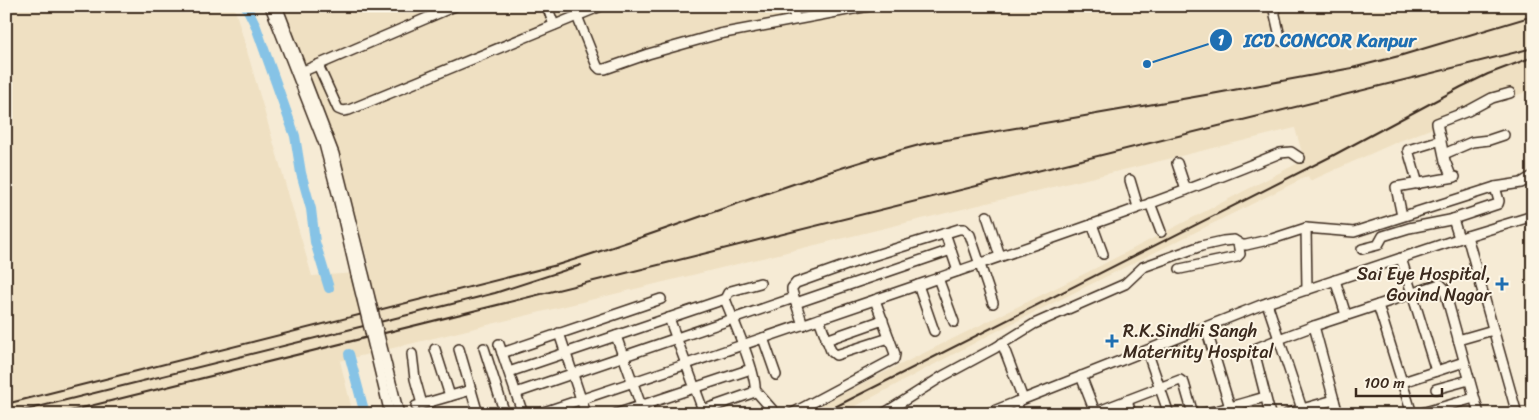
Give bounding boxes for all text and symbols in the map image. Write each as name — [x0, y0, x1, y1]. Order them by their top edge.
callout: ICD CONCOR Kanpur — [1209, 23, 1426, 57]
text: ICD CONCOR Kanpur — [1243, 24, 1417, 57]
text: 1 — [1218, 27, 1225, 53]
place label: Sai Eye Hospital, Govind Nagar — [1357, 258, 1493, 311]
marker: Sai Eye Hospital, Govind Nagar — [1495, 277, 1509, 291]
place label: R.K.Sindhi Sangh Maternity Hospital — [1123, 315, 1274, 368]
marker: R.K.Sindhi Sangh Maternity Hospital — [1105, 334, 1119, 348]
scale bar — [1356, 365, 1443, 397]
text: 100 m — [1364, 370, 1405, 396]

